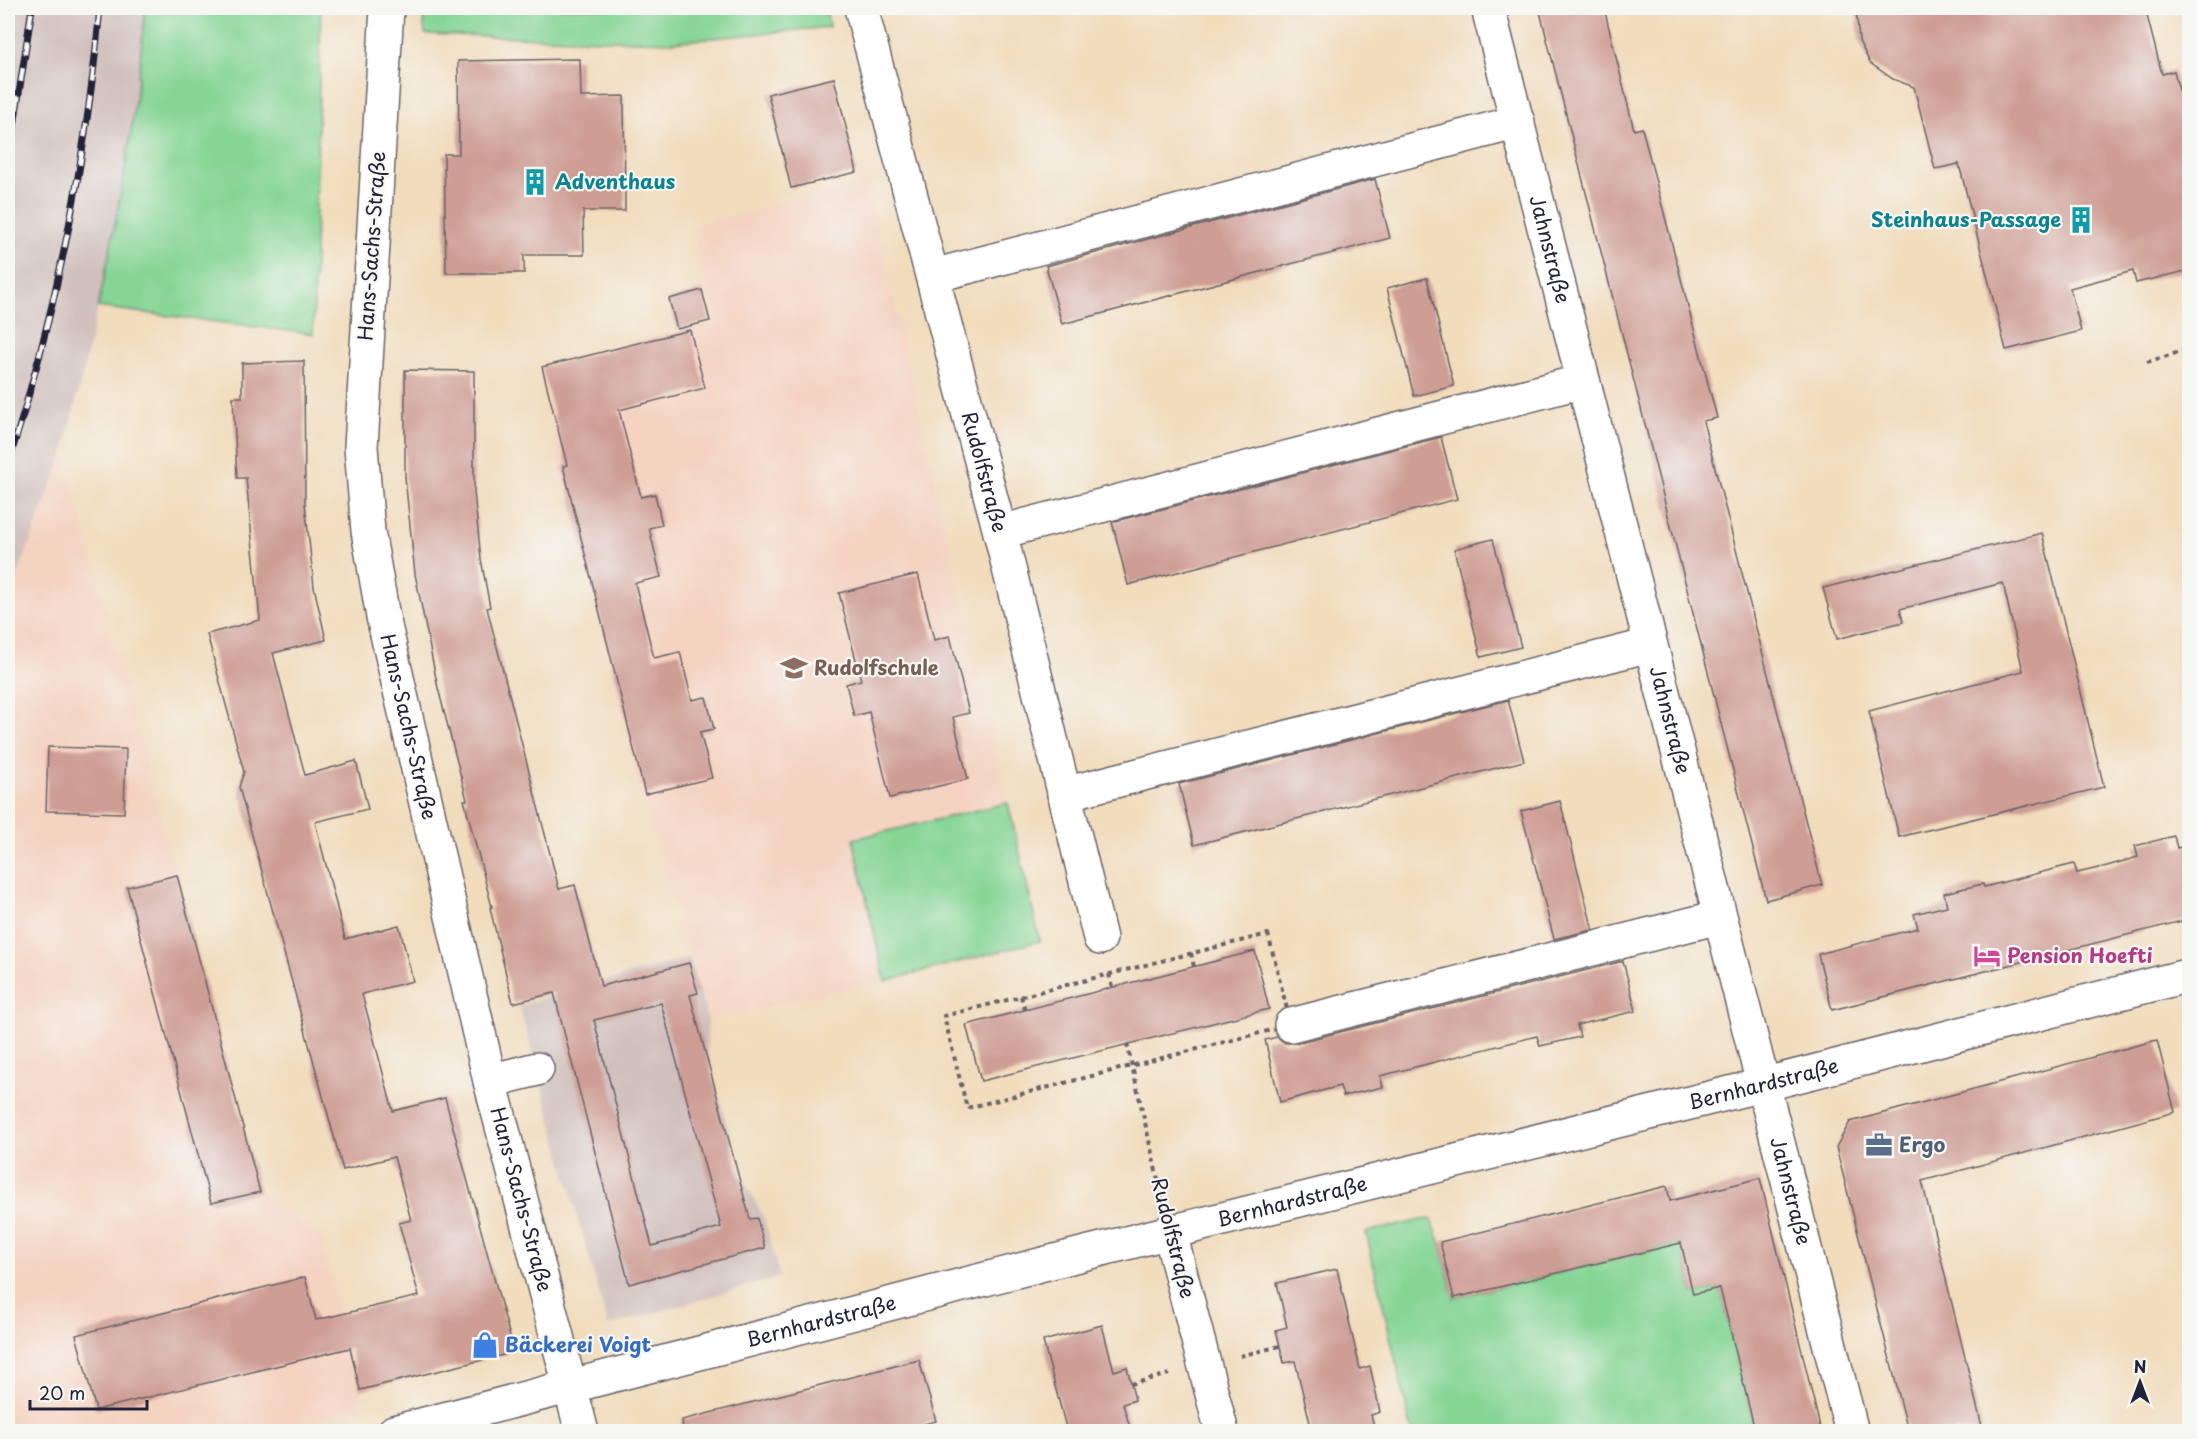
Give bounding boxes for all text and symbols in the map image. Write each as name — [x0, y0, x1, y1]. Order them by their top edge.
street label: Hans-Sachs-Straße — [349, 150, 393, 342]
place label: Adventhaus — [555, 166, 676, 196]
building icon: Adventhaus — [520, 167, 550, 197]
street label: Jahnstraße — [1522, 192, 1579, 306]
place label: Steinhaus-Passage — [1871, 204, 2061, 234]
building icon: Steinhaus-Passage — [2066, 205, 2096, 235]
street label: Rudolfstraße — [955, 408, 1015, 535]
street label: Hans-Sachs-Straße — [373, 631, 445, 822]
place label: Rudolfschule — [814, 652, 939, 682]
school or university icon: Rudolfschule — [779, 653, 809, 683]
street label: Jahnstraße — [1643, 663, 1699, 777]
place label: Pension Hoefti — [2007, 940, 2153, 970]
hotel icon: Pension Hoefti — [1972, 941, 2002, 971]
street label: Bernhardstraße — [1685, 1050, 1842, 1117]
street label: Hans-Sachs-Straße — [483, 1104, 561, 1295]
place label: Ergo — [1899, 1129, 1945, 1159]
office icon: Ergo — [1864, 1130, 1894, 1160]
street label: Jahnstraße — [1763, 1134, 1820, 1248]
street label: Bernhardstraße — [1213, 1168, 1370, 1234]
street label: Rudolfstraße — [1144, 1174, 1203, 1301]
street label: Bernhardstraße — [742, 1287, 899, 1354]
place label: Bäckerei Voigt — [505, 1329, 652, 1359]
shop icon: Bäckerei Voigt — [470, 1330, 500, 1360]
north arrow — [2110, 1352, 2170, 1412]
text: N — [2134, 1354, 2146, 1378]
scale bar — [30, 1373, 147, 1411]
text: 20 m — [39, 1379, 85, 1406]

